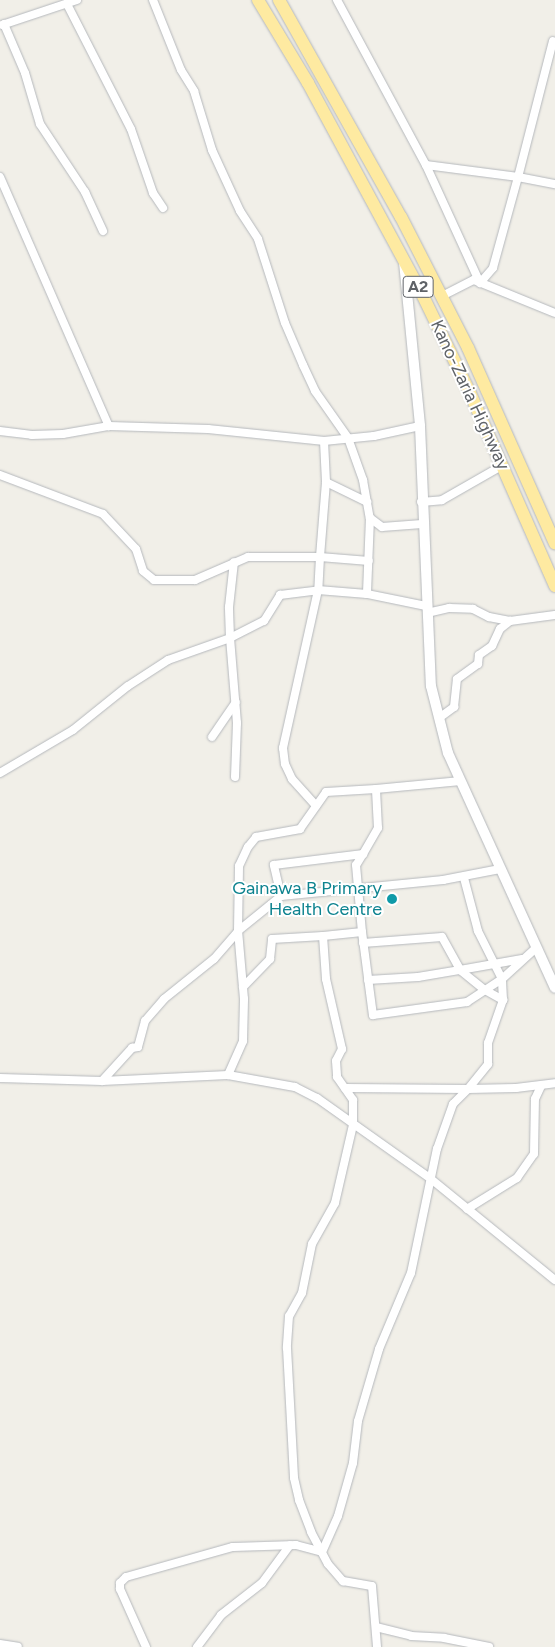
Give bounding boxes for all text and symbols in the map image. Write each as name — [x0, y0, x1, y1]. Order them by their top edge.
road number: A2 — [402, 274, 434, 300]
street label: Kano-Zaria Highway — [426, 316, 514, 474]
place label: Gainawa B Primary Health Centre — [232, 878, 382, 921]
marker: Gainawa B Primary Health Centre — [386, 893, 398, 905]

